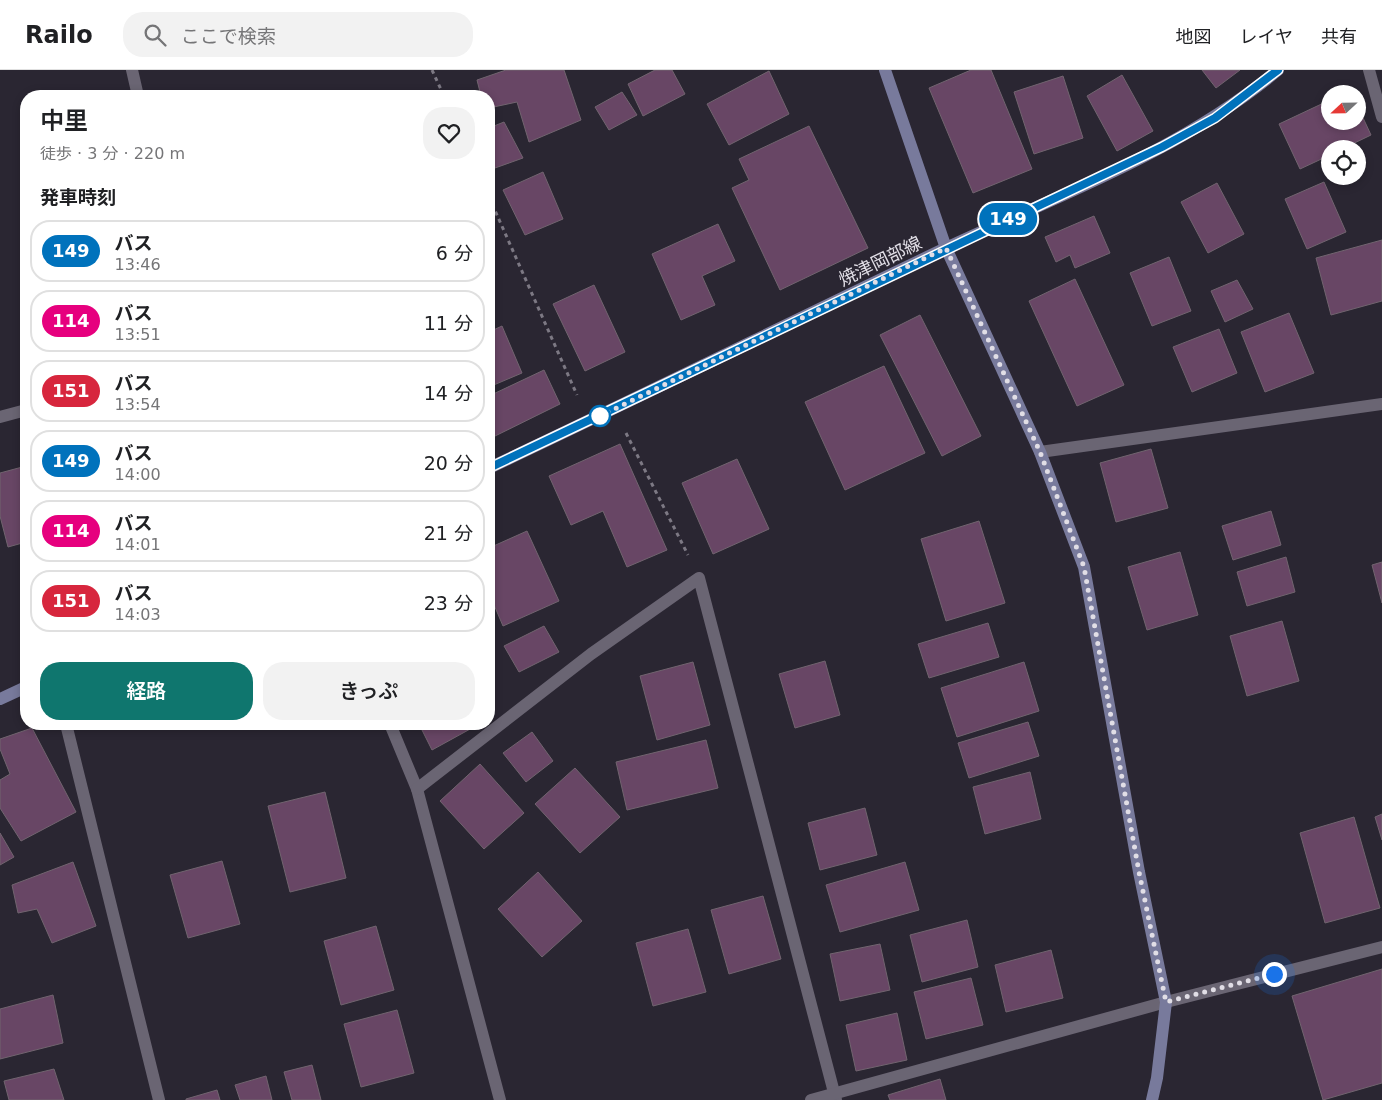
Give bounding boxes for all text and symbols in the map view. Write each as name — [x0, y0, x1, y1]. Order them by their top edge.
search box — [123, 12, 473, 57]
text: Railo — [25, 21, 93, 49]
icon: search — [141, 21, 169, 49]
text: ここで検索 — [181, 25, 276, 47]
text: 地図 — [1176, 26, 1212, 47]
text: レイヤ — [1240, 26, 1293, 47]
text: 共有 — [1321, 26, 1357, 47]
north arrow — [1321, 85, 1366, 130]
map controls — [1321, 85, 1366, 185]
text: 中里 — [40, 107, 88, 135]
button: heart — [423, 107, 475, 159]
button: locate — [1321, 140, 1366, 185]
text: 徒歩 · 3 分 · 220 m — [40, 144, 185, 163]
text: 発車時刻 — [40, 186, 116, 208]
line badge: 149 — [979, 203, 1037, 235]
text: 149 — [989, 208, 1027, 229]
text: バス — [115, 232, 153, 254]
street label: 焼津岡部線 — [835, 232, 925, 290]
text: 149 — [52, 240, 90, 261]
text: 6 分 — [436, 242, 473, 264]
text: 13:46 — [115, 255, 161, 274]
text: バス — [115, 302, 153, 324]
text: 114 — [52, 310, 90, 331]
text: 11 分 — [424, 312, 473, 334]
text: 13:51 — [115, 325, 161, 344]
text: バス — [115, 372, 153, 394]
text: 151 — [52, 380, 90, 401]
text: 14 分 — [424, 382, 473, 404]
text: 13:54 — [115, 395, 161, 414]
unlabelled marker — [589, 405, 611, 427]
text: バス — [115, 442, 153, 464]
text: 149 — [52, 450, 90, 471]
text: 20 分 — [424, 452, 473, 474]
text: 14:00 — [115, 465, 161, 484]
text: バス — [115, 512, 153, 534]
text: 114 — [52, 520, 90, 541]
text: 21 分 — [424, 522, 473, 544]
text: 14:01 — [115, 535, 161, 554]
text: バス — [115, 582, 153, 604]
text: 151 — [52, 590, 90, 611]
text: 23 分 — [424, 592, 473, 614]
text: 14:03 — [115, 605, 161, 624]
button: 経路 — [40, 662, 253, 720]
button: きっぷ — [263, 662, 475, 720]
your location — [1262, 962, 1287, 987]

